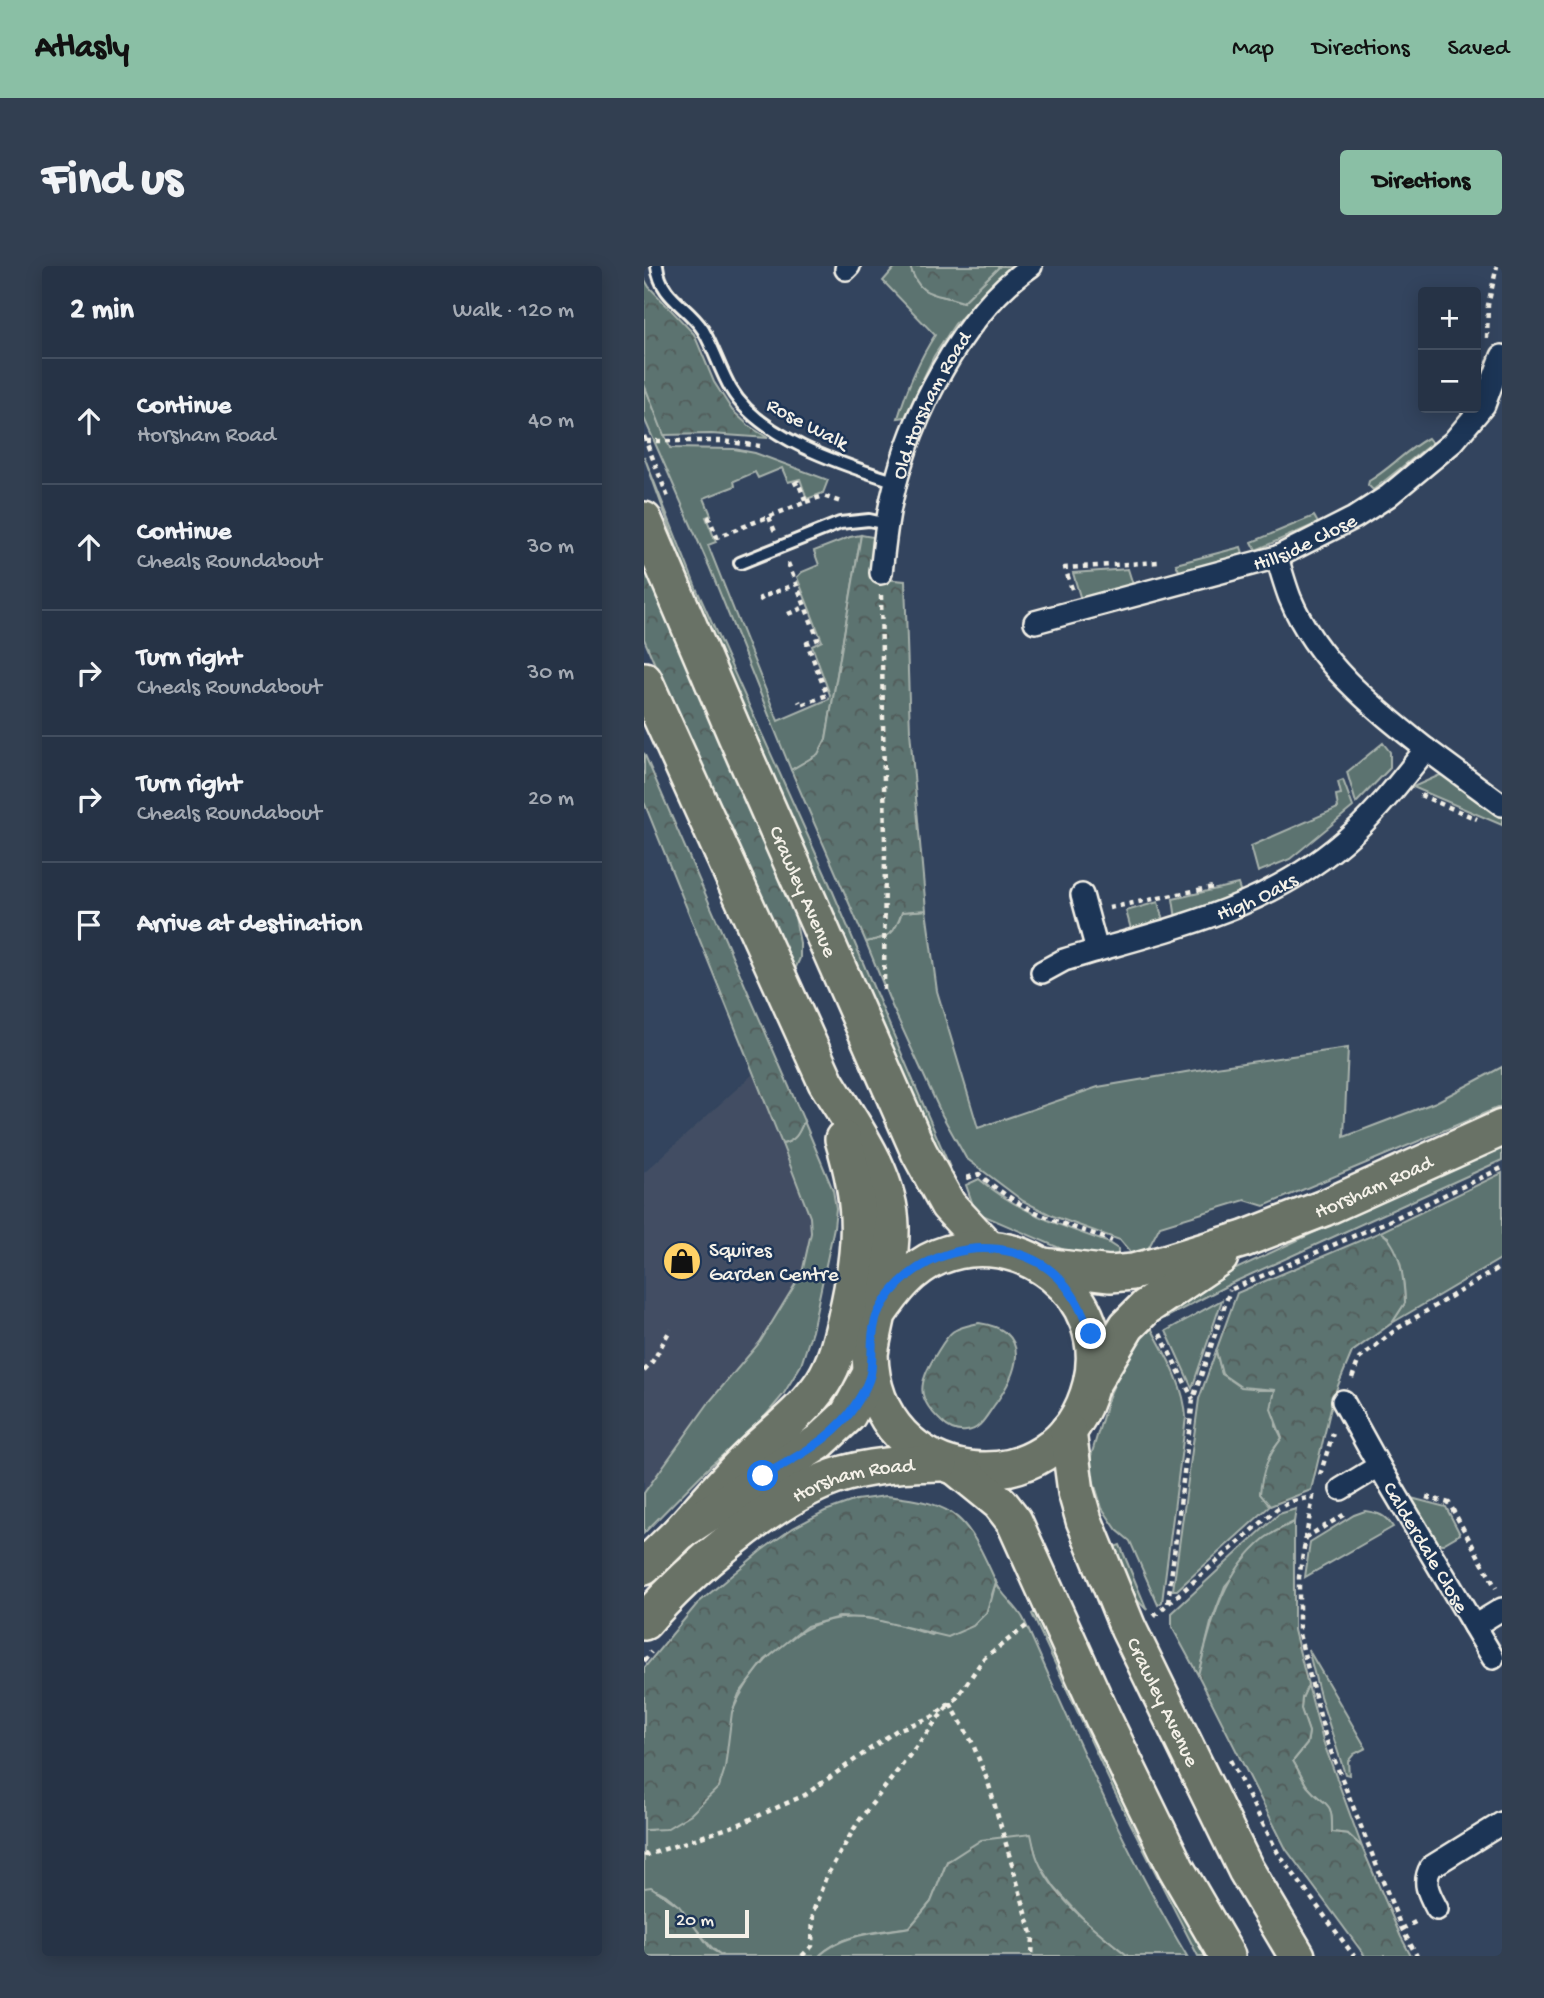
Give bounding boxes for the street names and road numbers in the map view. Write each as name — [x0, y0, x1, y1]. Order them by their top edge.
street label: Old Horsham Road — [888, 326, 980, 483]
street label: Rose Walk — [761, 394, 854, 459]
street label: Hillside Close — [1251, 509, 1363, 579]
street label: Crawley Avenue — [761, 823, 841, 963]
street label: High Oaks — [1214, 868, 1304, 929]
street label: Horsham Road — [1312, 1151, 1439, 1226]
street label: Horsham Road — [789, 1455, 917, 1510]
street label: Calderdale Close — [1375, 1478, 1473, 1619]
street label: Crawley Avenue — [1119, 1634, 1203, 1773]

